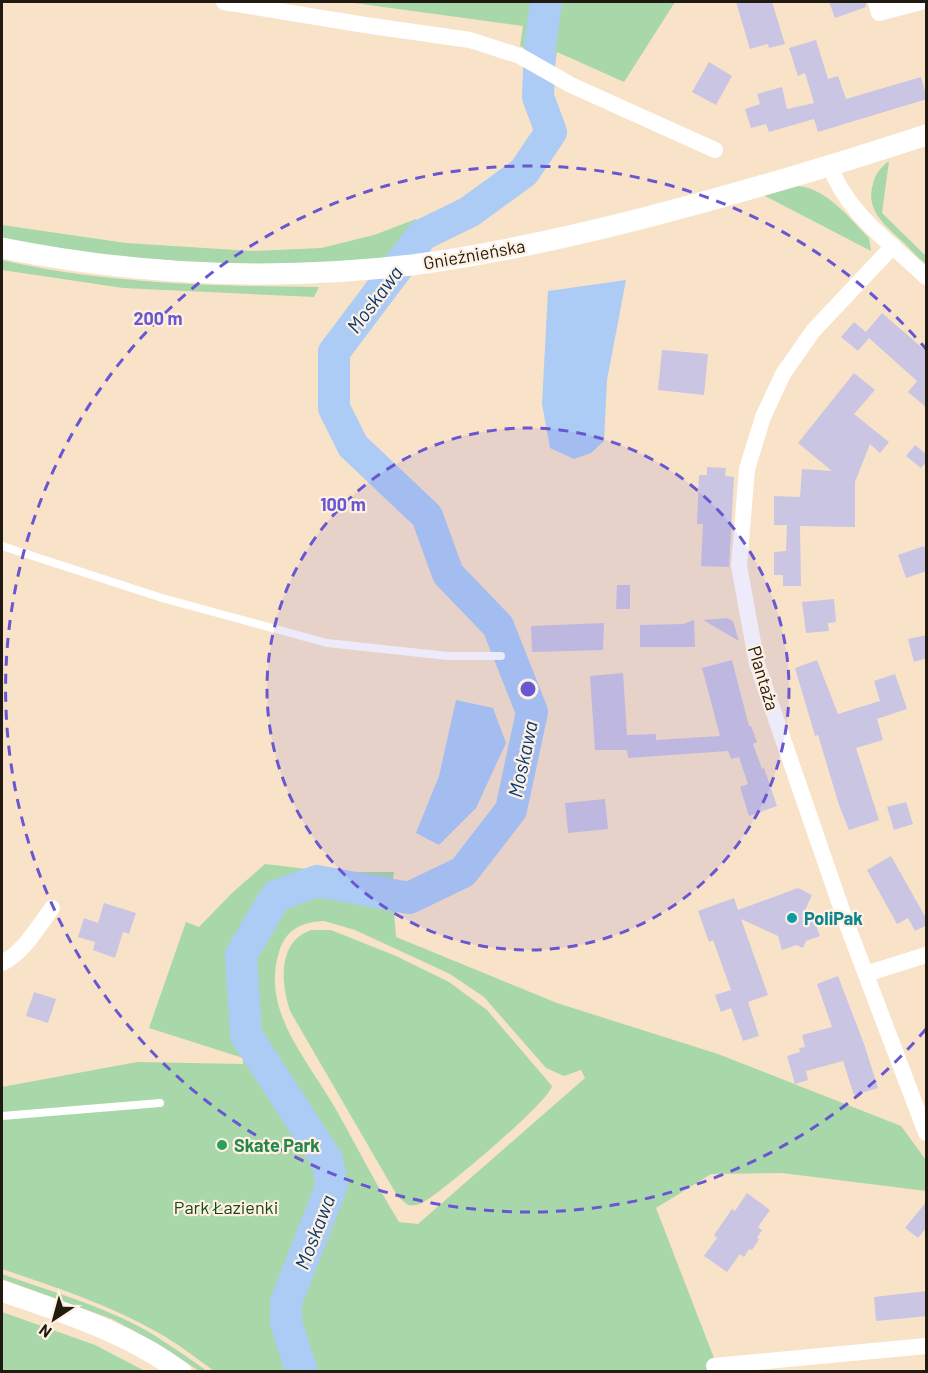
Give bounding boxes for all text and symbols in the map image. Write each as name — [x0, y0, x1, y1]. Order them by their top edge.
street label: Gnieźnieńska — [421, 234, 527, 274]
water label: Moskawa — [341, 261, 407, 337]
text: 200 m — [133, 307, 183, 329]
text: 100 m — [320, 493, 366, 515]
street label: Plantaża — [744, 643, 784, 713]
centre of rings — [518, 679, 538, 699]
water label: Moskawa — [502, 718, 542, 800]
place label: PoliPak — [804, 907, 863, 929]
marker: PoliPak — [785, 911, 799, 925]
place label: Skate Park — [234, 1134, 320, 1156]
marker: Skate Park — [215, 1138, 229, 1152]
water label: Moskawa — [289, 1191, 339, 1273]
park label: Park Łazienki — [174, 1196, 278, 1218]
north arrow — [24, 1289, 84, 1349]
text: N — [35, 1321, 55, 1342]

